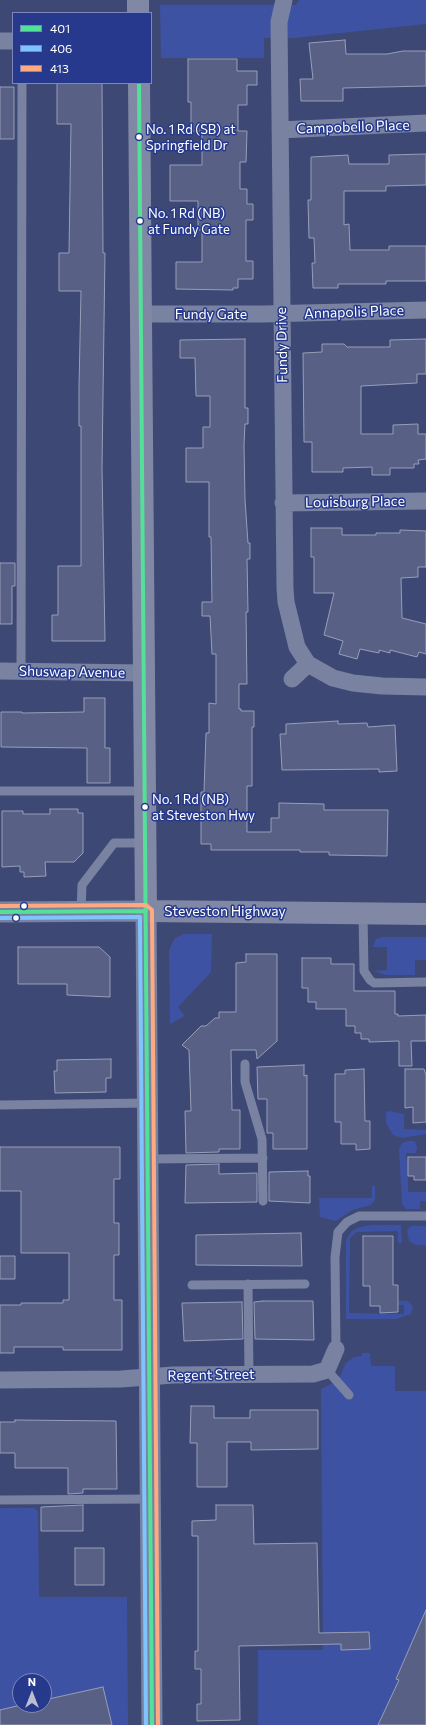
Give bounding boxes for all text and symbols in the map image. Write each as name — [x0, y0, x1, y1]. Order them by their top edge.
legend — [12, 12, 152, 84]
text: 401 — [50, 21, 70, 35]
text: 406 — [50, 41, 72, 55]
text: 413 — [50, 61, 69, 75]
street label: Campobello Place — [296, 117, 410, 137]
place label: No. 1 Rd (SB) at Springfield Dr — [146, 122, 236, 153]
marker: No. 1 Rd (SB) at Springfield Dr — [134, 132, 144, 142]
place label: No. 1 Rd (NB) at Fundy Gate — [148, 206, 230, 237]
marker: No. 1 Rd (NB) at Fundy Gate — [135, 216, 145, 226]
street label: Annapolis Place — [304, 302, 404, 322]
street label: Fundy Gate — [175, 306, 247, 322]
street label: Fundy Drive — [273, 307, 291, 383]
street label: Louisburg Place — [305, 493, 405, 511]
street label: Shuswap Avenue — [19, 663, 125, 681]
place label: No. 1 Rd (NB) at Steveston Hwy — [152, 792, 255, 823]
marker: No. 1 Rd (NB) at Steveston Hwy — [140, 802, 150, 812]
unlabelled marker — [19, 901, 29, 911]
street label: Steveston Highway — [164, 903, 286, 919]
unlabelled marker — [11, 913, 21, 923]
street label: Regent Street — [167, 1366, 255, 1384]
north arrow — [12, 1673, 52, 1713]
text: N — [28, 1675, 36, 1688]

